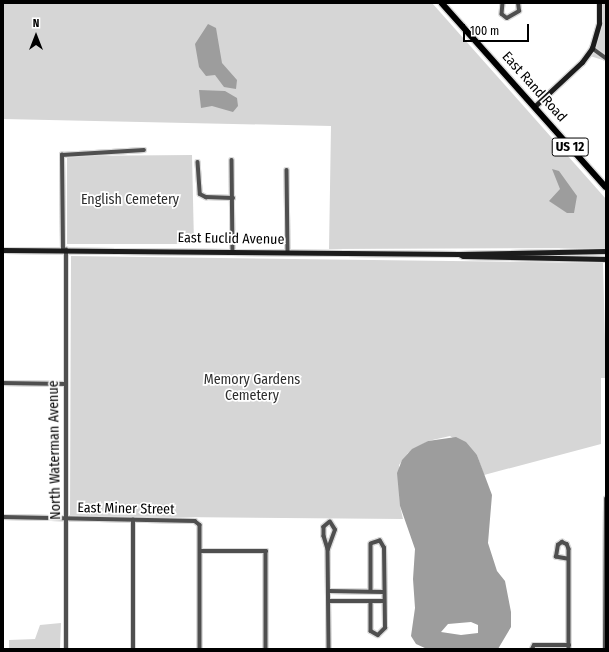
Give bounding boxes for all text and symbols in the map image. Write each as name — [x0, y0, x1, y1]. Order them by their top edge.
north arrow — [16, 16, 56, 56]
scale bar — [465, 16, 531, 42]
text: N — [33, 17, 39, 30]
text: 100 m — [470, 24, 499, 38]
street label: East Rand Road — [498, 48, 570, 126]
road number: US 12 — [551, 136, 589, 158]
park label: English Cemetery — [81, 192, 179, 208]
street label: East Euclid Avenue — [177, 230, 285, 248]
park label: Memory Gardens Cemetery — [204, 372, 300, 404]
street label: North Waterman Avenue — [45, 380, 65, 520]
street label: East Miner Street — [77, 500, 175, 518]

